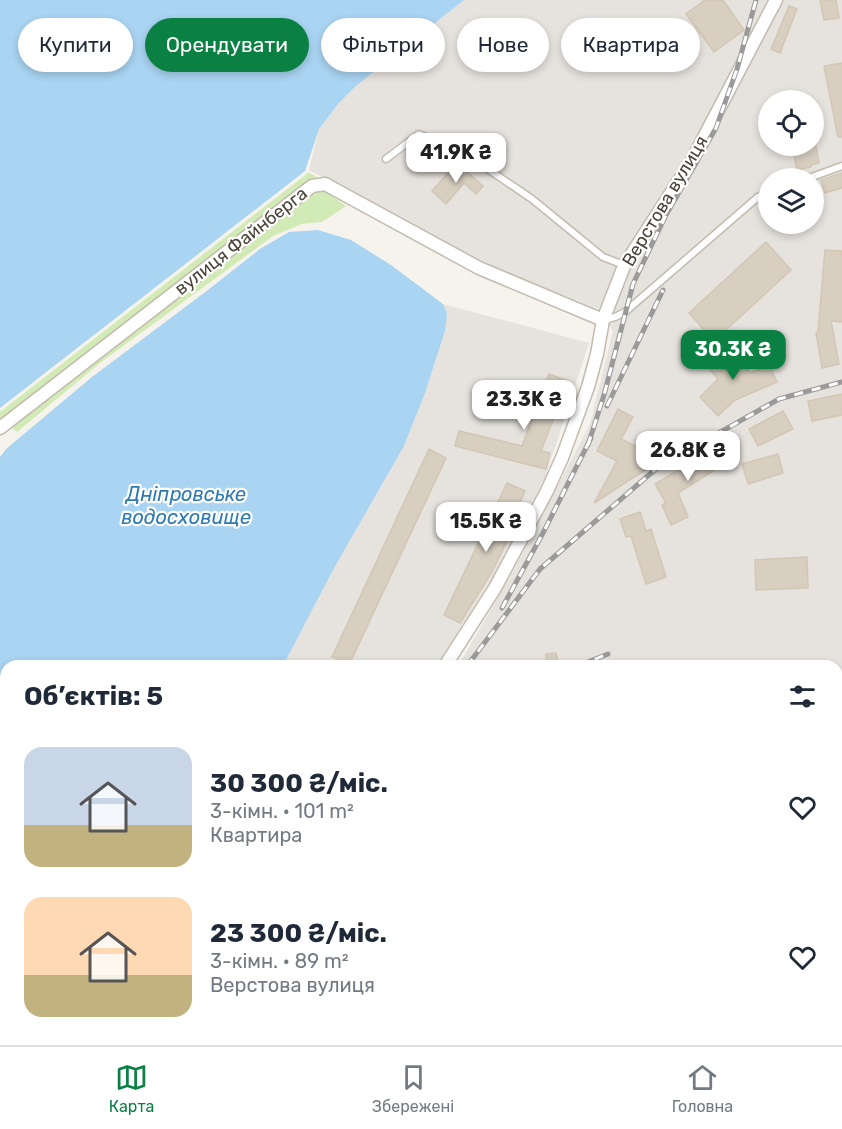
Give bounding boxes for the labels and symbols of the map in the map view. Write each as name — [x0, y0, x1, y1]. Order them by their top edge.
street label: Верстова вулиця — [617, 132, 713, 270]
pin: 41.9K ₴ — [401, 133, 511, 184]
street label: вулиця Файнберга — [170, 182, 312, 300]
pin: 30.3K ₴ — [678, 330, 788, 381]
pin: 23.3K ₴ — [469, 380, 579, 431]
pin: 26.8K ₴ — [633, 431, 743, 482]
water label: Дніпровське водосховище — [121, 482, 251, 529]
pin: 15.5K ₴ — [431, 502, 541, 553]

